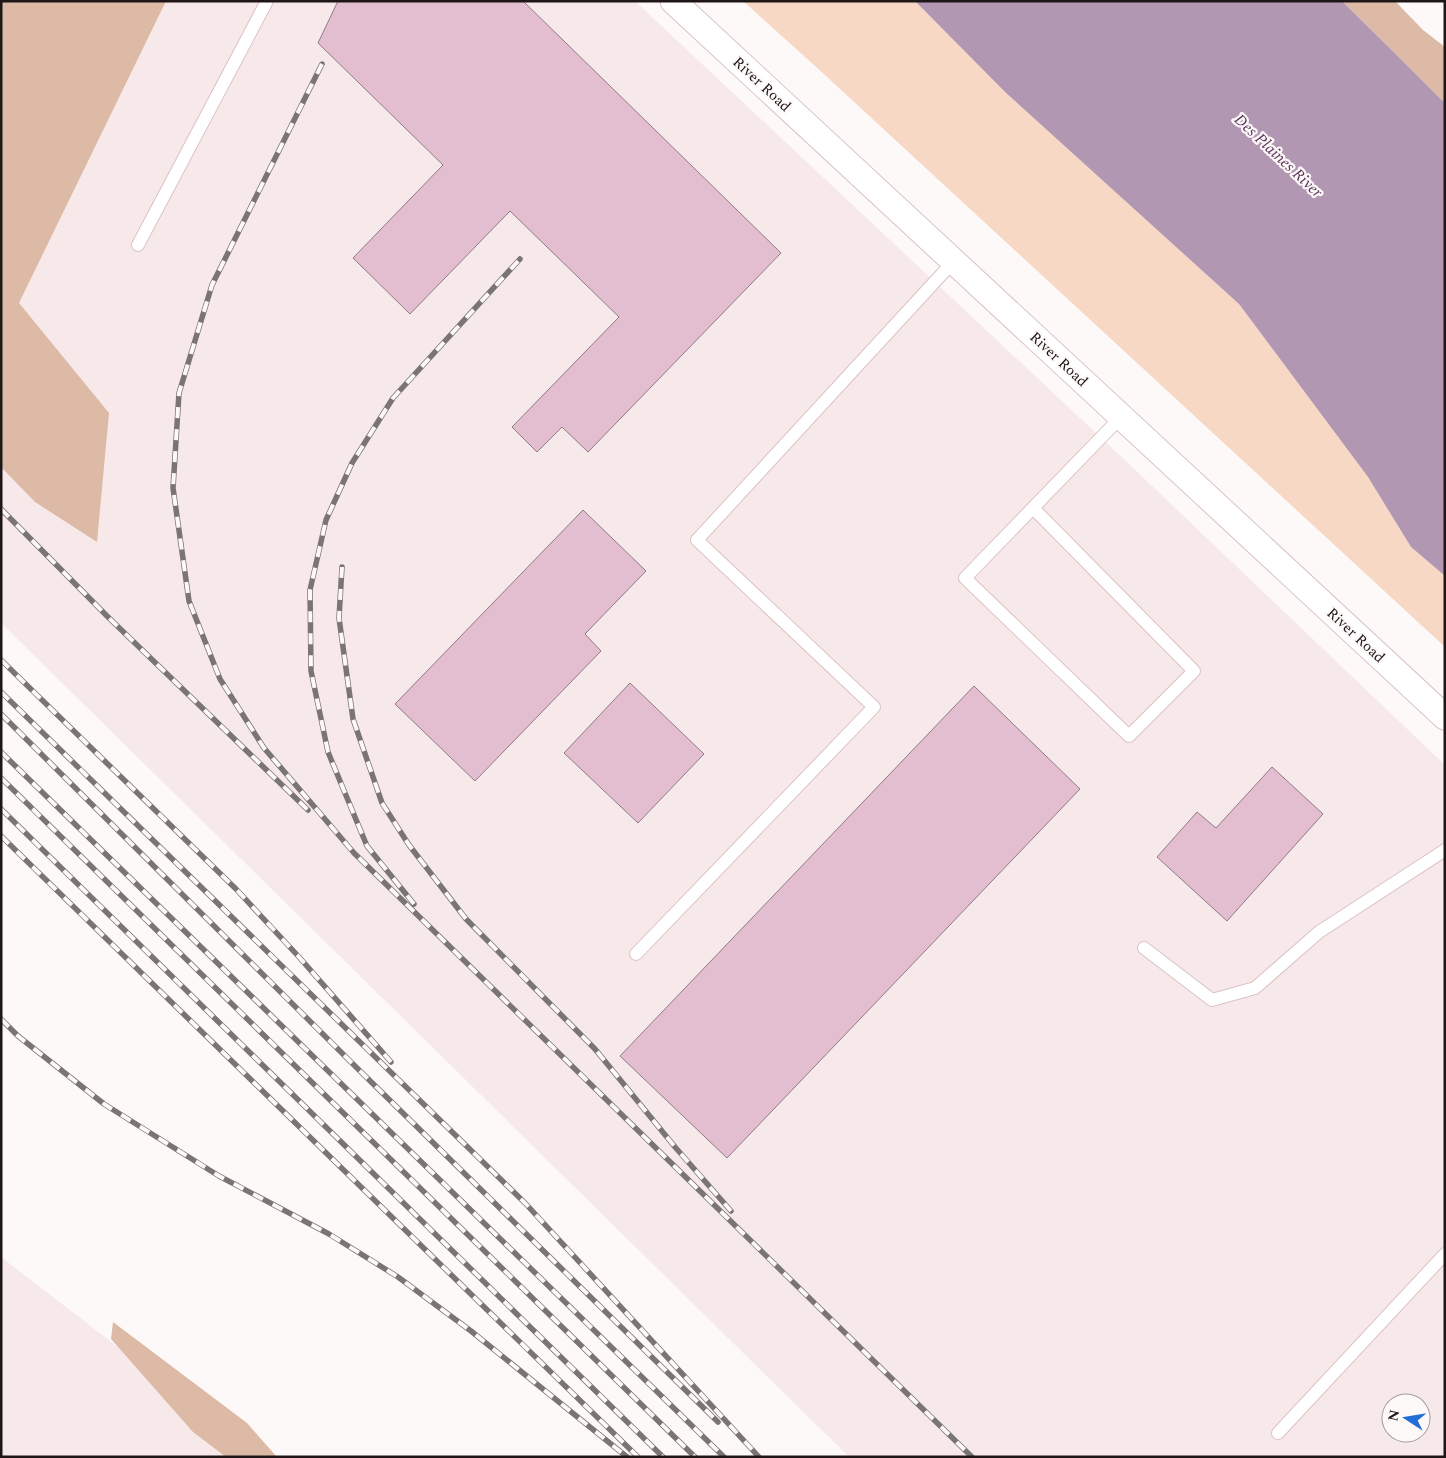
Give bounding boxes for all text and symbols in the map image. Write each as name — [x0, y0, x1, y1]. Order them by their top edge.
street label: River Road — [727, 51, 796, 118]
water label: Des Plaines River — [1228, 108, 1329, 204]
street label: River Road — [1024, 326, 1093, 393]
street label: River Road — [1321, 602, 1390, 669]
north arrow — [1381, 1393, 1431, 1443]
text: N — [1382, 1408, 1405, 1423]

